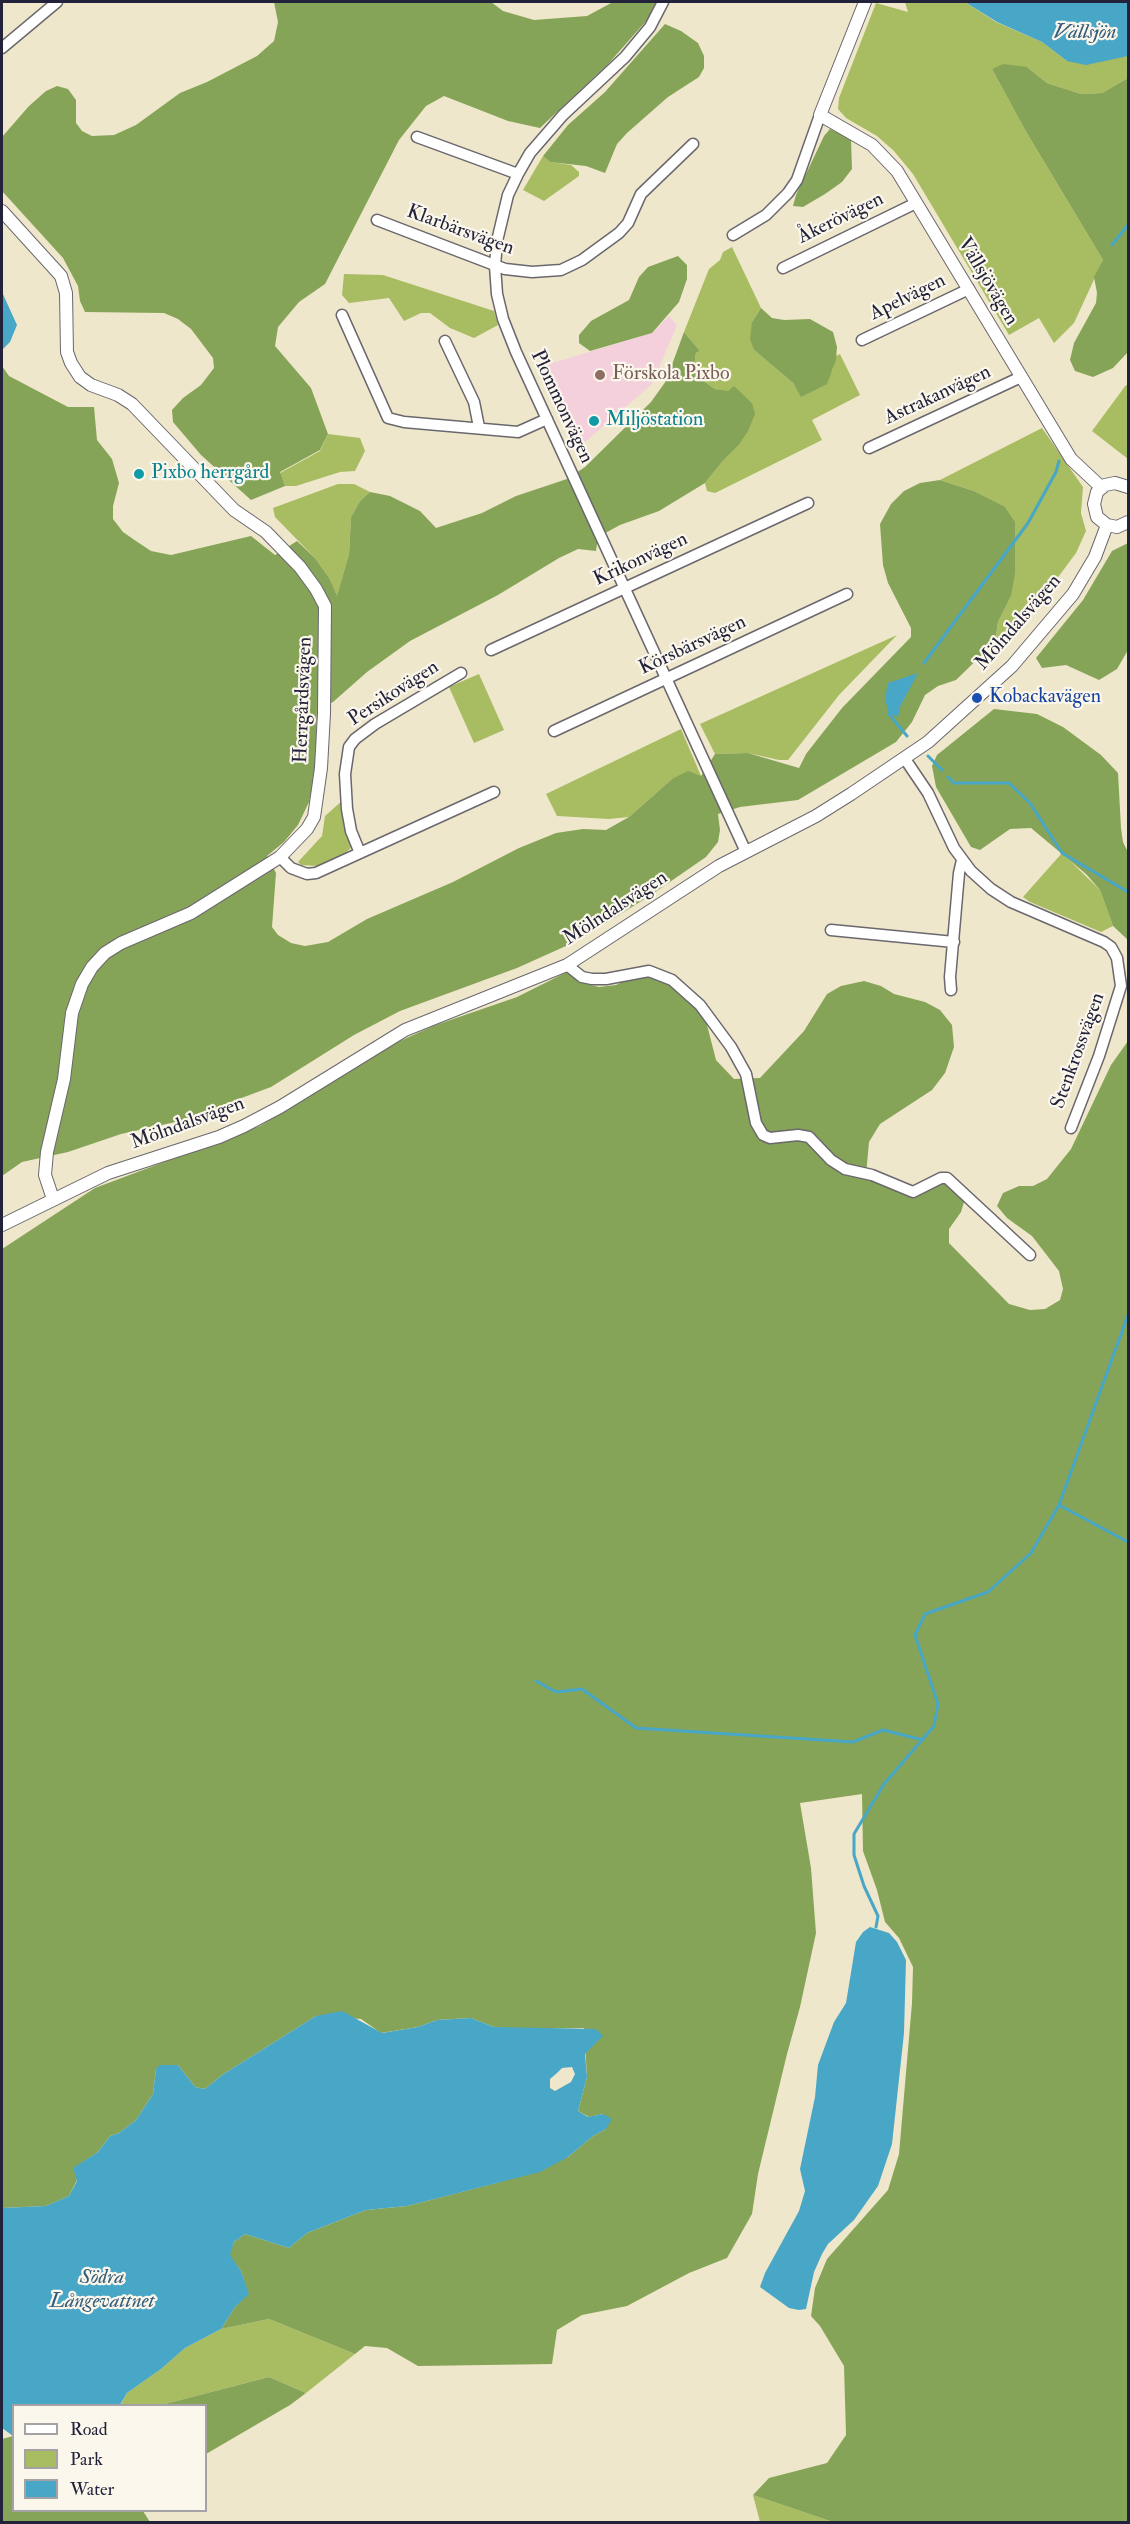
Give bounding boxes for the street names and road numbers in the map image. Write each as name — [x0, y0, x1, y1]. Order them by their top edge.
street label: Åkerövägen — [794, 188, 888, 250]
street label: Klarbärsvägen — [403, 201, 517, 261]
street label: Vällsjövägen — [951, 234, 1023, 330]
street label: Apelvägen — [866, 269, 950, 327]
street label: Plommonvägen — [524, 347, 598, 467]
street label: Astrakanvägen — [881, 361, 995, 431]
street label: Krikonvägen — [590, 528, 692, 592]
street label: Mölndalsvägen — [971, 570, 1067, 676]
street label: Körsbärsvägen — [636, 611, 750, 681]
street label: Herrgårdsvägen — [290, 636, 318, 764]
street label: Persikovägen — [344, 656, 444, 732]
street label: Mölndalsvägen — [559, 866, 673, 952]
street label: Stenkrossvägen — [1047, 990, 1111, 1112]
street label: Mölndalsvägen — [128, 1092, 248, 1156]

